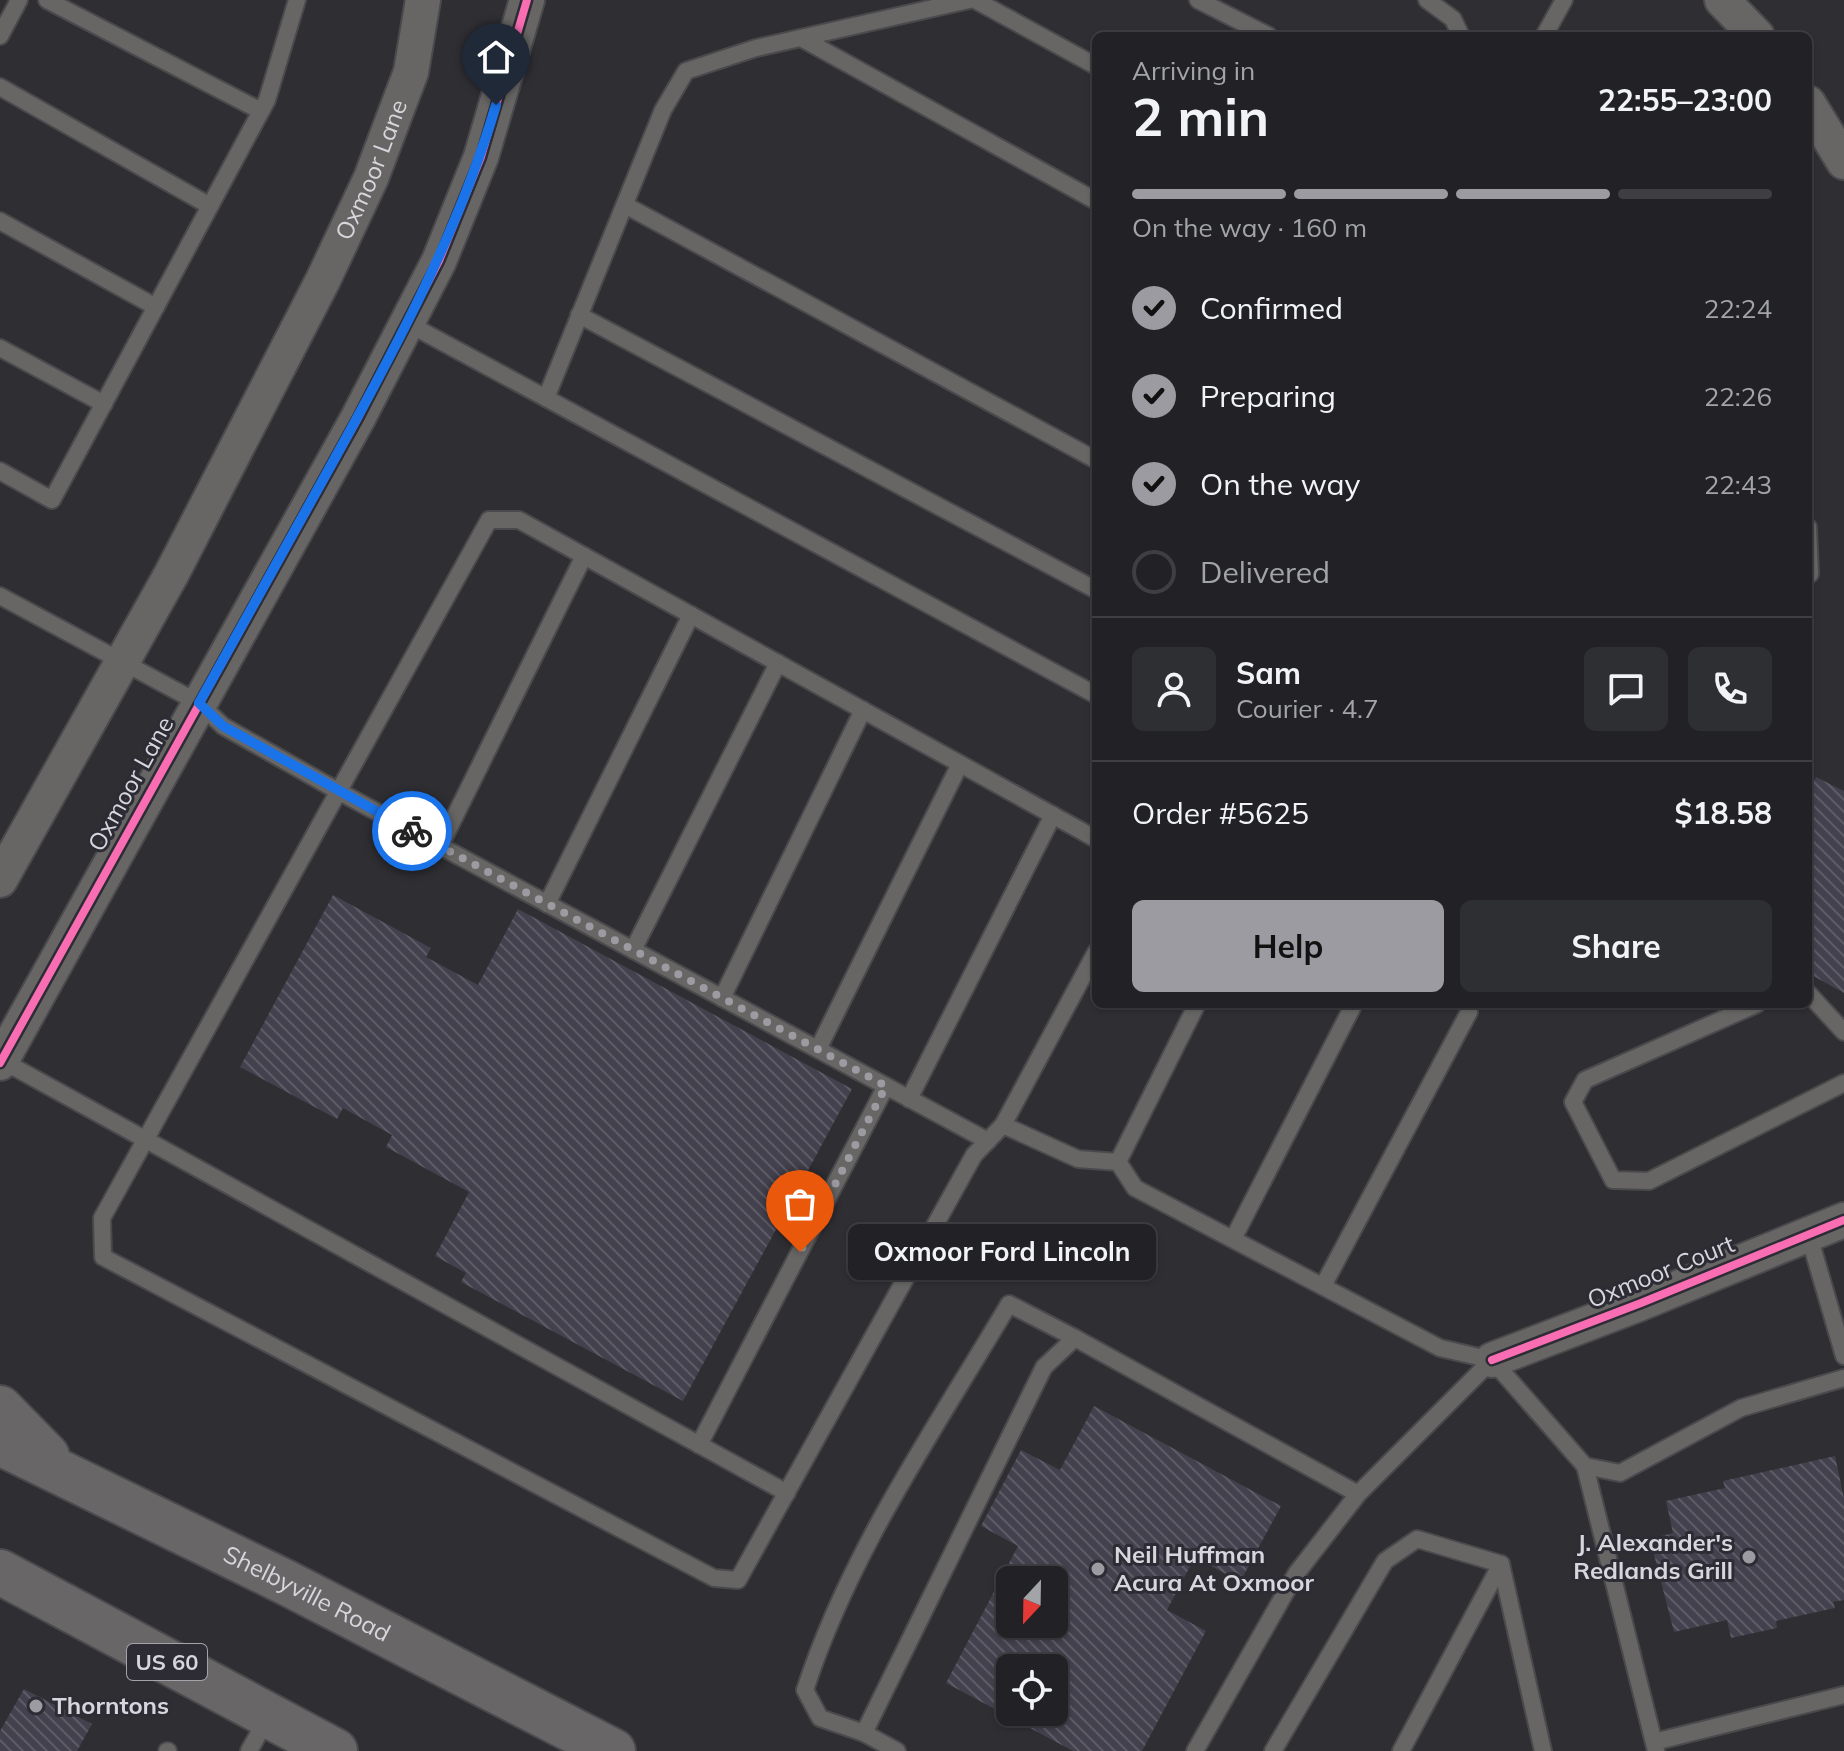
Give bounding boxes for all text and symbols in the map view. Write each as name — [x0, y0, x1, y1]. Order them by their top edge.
pin — [462, 23, 530, 105]
icon: home — [474, 35, 518, 79]
text: Arriving in — [1132, 54, 1255, 87]
text: 22:55–23:00 — [1598, 81, 1772, 119]
text: 2 min — [1132, 84, 1269, 149]
street label: Oxmoor Lane — [328, 95, 413, 245]
text: On the way · 160 m — [1132, 211, 1367, 244]
icon: check — [1132, 286, 1176, 330]
text: Confirmed — [1200, 289, 1343, 327]
text: 22:24 — [1704, 292, 1772, 325]
icon: check — [1132, 374, 1176, 418]
text: Preparing — [1200, 377, 1336, 415]
text: 22:26 — [1704, 380, 1772, 413]
icon: check — [1132, 462, 1176, 506]
text: On the way — [1200, 465, 1360, 503]
text: 22:43 — [1704, 468, 1772, 501]
text: Delivered — [1200, 553, 1330, 591]
button: person — [1132, 647, 1216, 731]
button: chat — [1584, 647, 1668, 731]
button: phone — [1688, 647, 1772, 731]
text: Sam — [1236, 654, 1301, 692]
text: Courier · 4.7 — [1236, 692, 1379, 725]
street label: Oxmoor Lane — [81, 711, 179, 856]
courier — [372, 791, 452, 871]
text: Order #5625 — [1132, 794, 1309, 832]
text: $18.58 — [1675, 794, 1772, 832]
icon: bike — [390, 809, 434, 853]
button: Help — [1132, 900, 1444, 992]
button: Share — [1460, 900, 1772, 992]
pin — [766, 1170, 834, 1252]
icon: bag — [778, 1182, 822, 1226]
callout: Oxmoor Ford Lincoln — [848, 1224, 1156, 1280]
street label: Oxmoor Court — [1583, 1228, 1738, 1314]
text: Oxmoor Ford Lincoln — [873, 1235, 1131, 1268]
place label: J. Alexander's Redlands Grill — [1573, 1527, 1733, 1585]
street label: Shelbyville Road — [219, 1538, 396, 1648]
place label: Neil Huffman Acura At Oxmoor — [1114, 1539, 1314, 1597]
marker: J. Alexander's Redlands Grill — [1740, 1548, 1758, 1566]
marker: Neil Huffman Acura At Oxmoor — [1089, 1560, 1107, 1578]
north arrow — [996, 1566, 1068, 1638]
map controls — [996, 1566, 1068, 1726]
road number: US 60 — [127, 1644, 207, 1680]
button: locate — [996, 1654, 1068, 1726]
place label: Thorntons — [52, 1690, 169, 1720]
marker: Thorntons — [27, 1697, 45, 1715]

